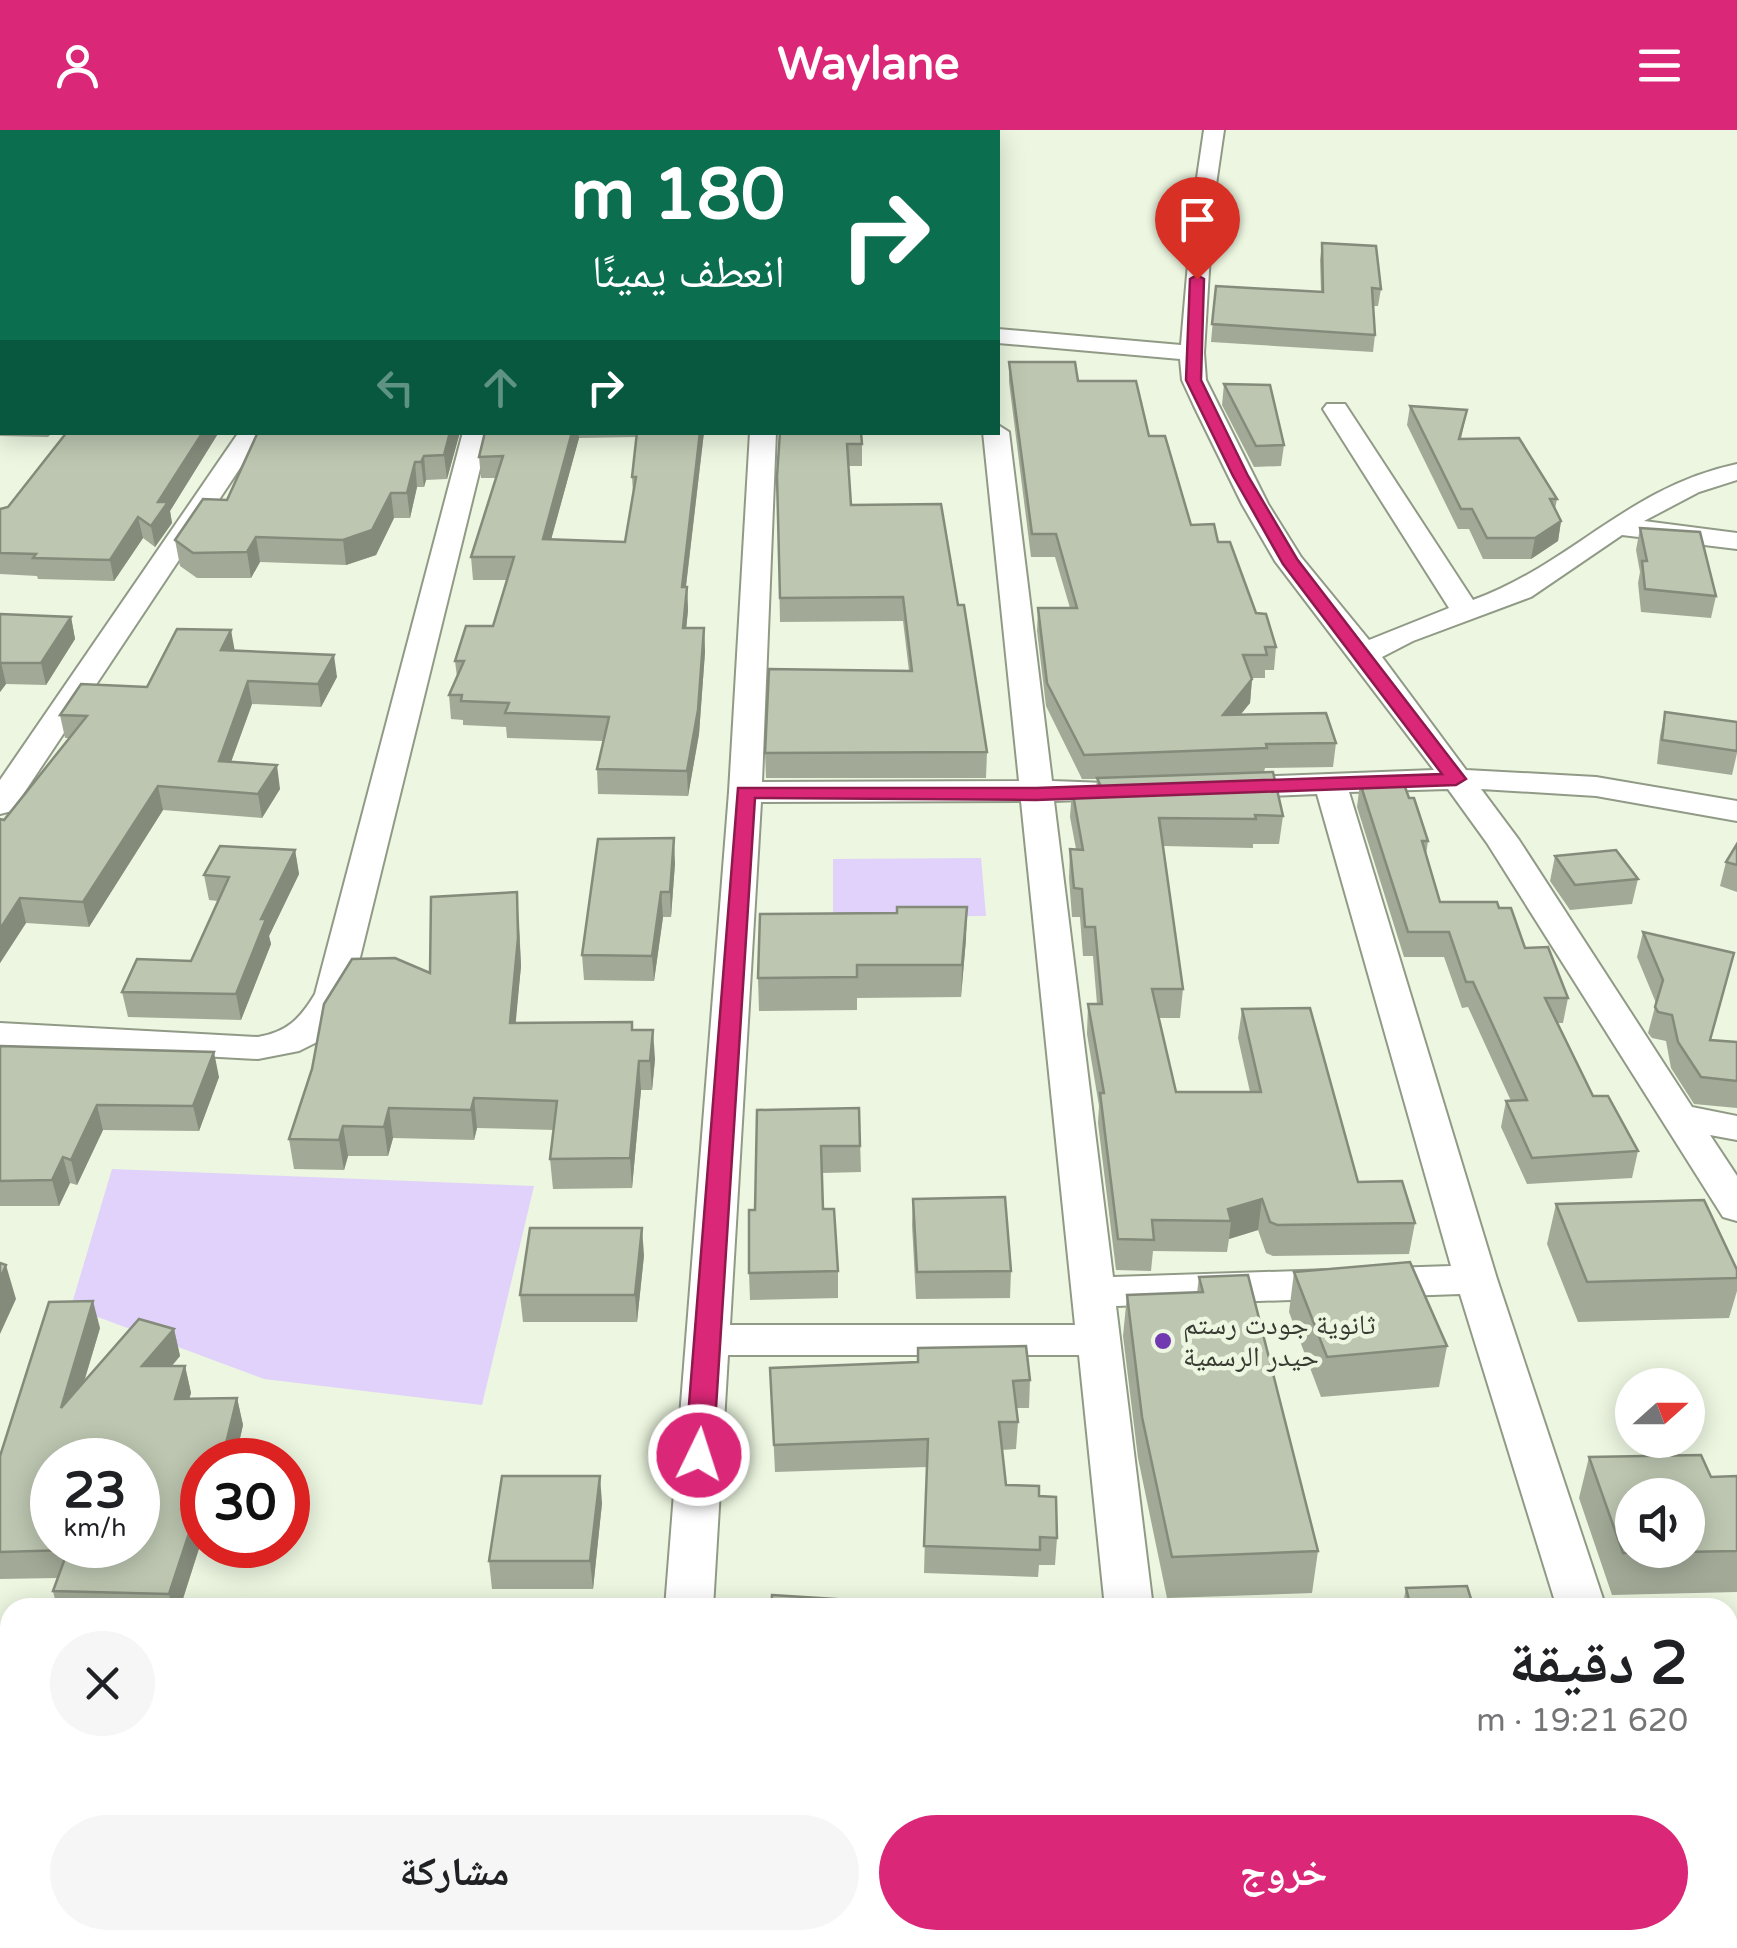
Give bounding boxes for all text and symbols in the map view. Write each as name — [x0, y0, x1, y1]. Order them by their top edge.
icon: person — [50, 38, 105, 93]
text: Waylane — [777, 38, 960, 92]
icon: menu — [1632, 38, 1687, 93]
text: 180 m — [571, 154, 785, 238]
icon: right — [820, 170, 950, 300]
pin — [1155, 177, 1240, 280]
icon: arrive — [1170, 192, 1225, 247]
text: انعطف يمينًا — [592, 246, 785, 300]
icon: left — [368, 360, 423, 415]
icon: ahead — [473, 360, 528, 415]
icon: right — [578, 360, 633, 415]
place label: ثانوية جودت رستم حيدر الرسمية — [1183, 1308, 1376, 1374]
marker: ثانوية جودت رستم حيدر الرسمية — [1152, 1330, 1174, 1352]
north arrow — [1615, 1368, 1705, 1458]
map controls — [1615, 1368, 1705, 1568]
position arrow — [647, 1403, 751, 1507]
speed limit sign: 30 — [180, 1438, 310, 1568]
text: 23 — [64, 1461, 126, 1521]
button: sound — [1615, 1478, 1705, 1568]
text: km/h — [64, 1513, 126, 1543]
text: 2 دقيقة — [1509, 1628, 1688, 1700]
button: close — [50, 1631, 155, 1736]
text: 620 m · 19:21 — [1476, 1702, 1688, 1740]
button: مشاركة — [50, 1815, 859, 1930]
button: خروج — [879, 1815, 1688, 1930]

